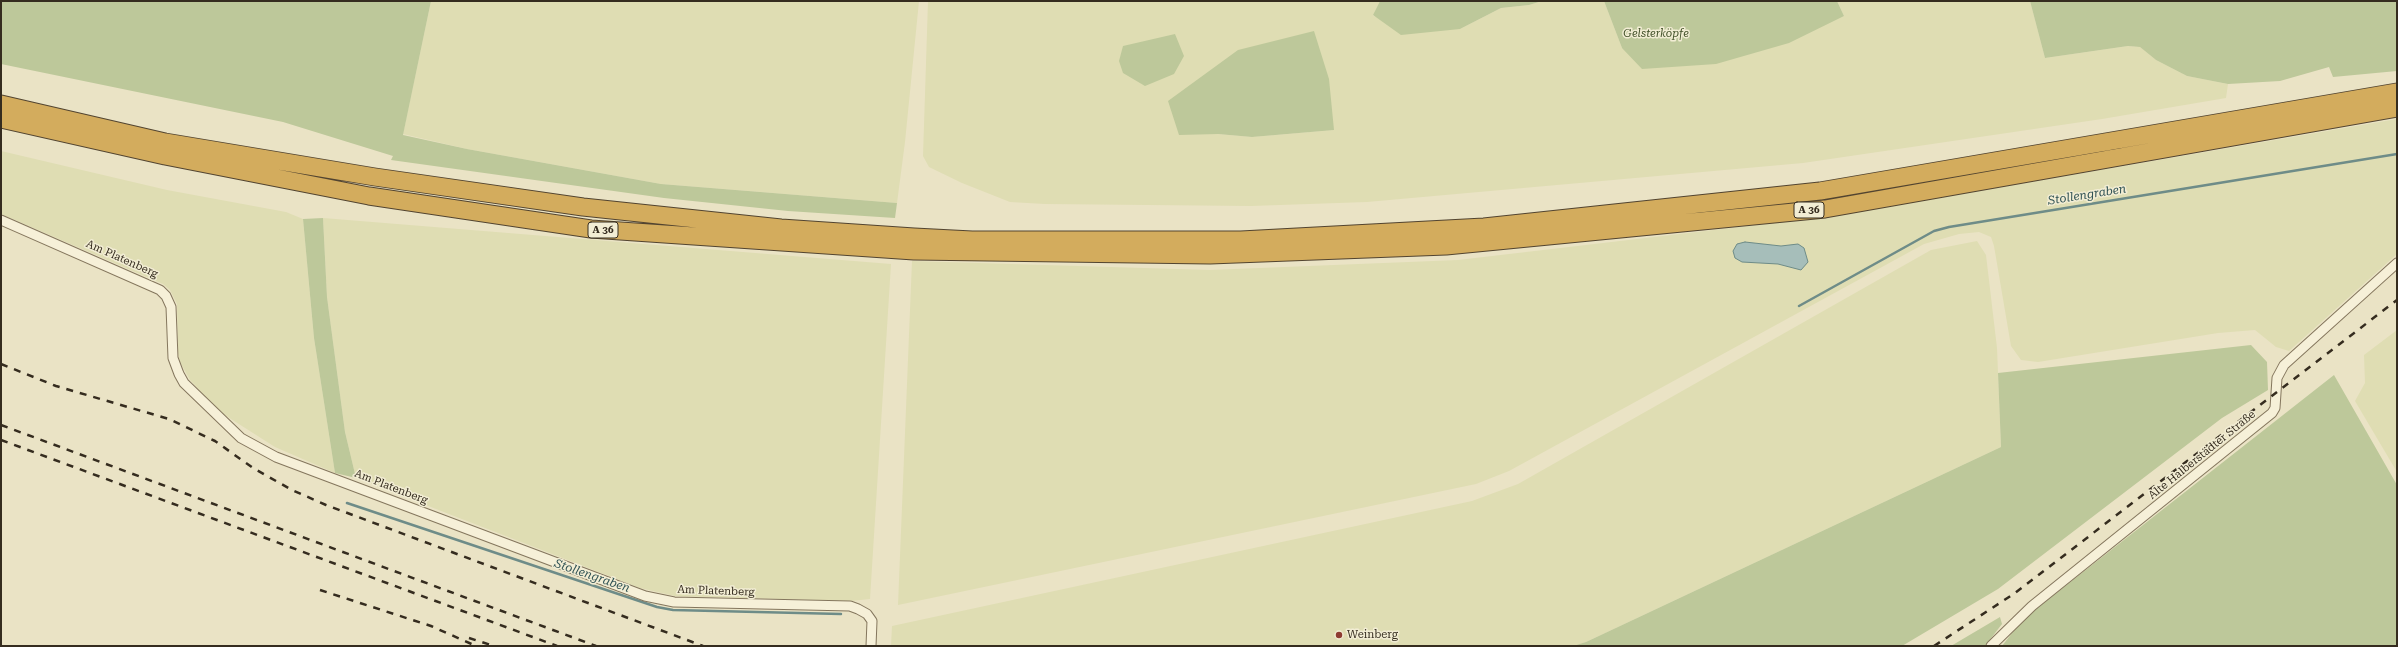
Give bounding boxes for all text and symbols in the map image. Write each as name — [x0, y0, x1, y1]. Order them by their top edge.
park label: Gelsterköpfe — [1623, 27, 1689, 41]
water label: Stollengraben — [2047, 182, 2127, 208]
road number: A 36 — [1794, 202, 1824, 218]
road number: A 36 — [588, 222, 618, 238]
street label: Am Platenberg — [84, 237, 160, 281]
street label: Alte Halberstädter Straße — [2146, 408, 2258, 502]
street label: Am Platenberg — [352, 467, 430, 507]
water label: Stollengraben — [552, 556, 632, 596]
street label: Am Platenberg — [677, 583, 755, 599]
place label: Weinberg — [1347, 628, 1398, 642]
marker: Weinberg — [1334, 630, 1344, 640]

